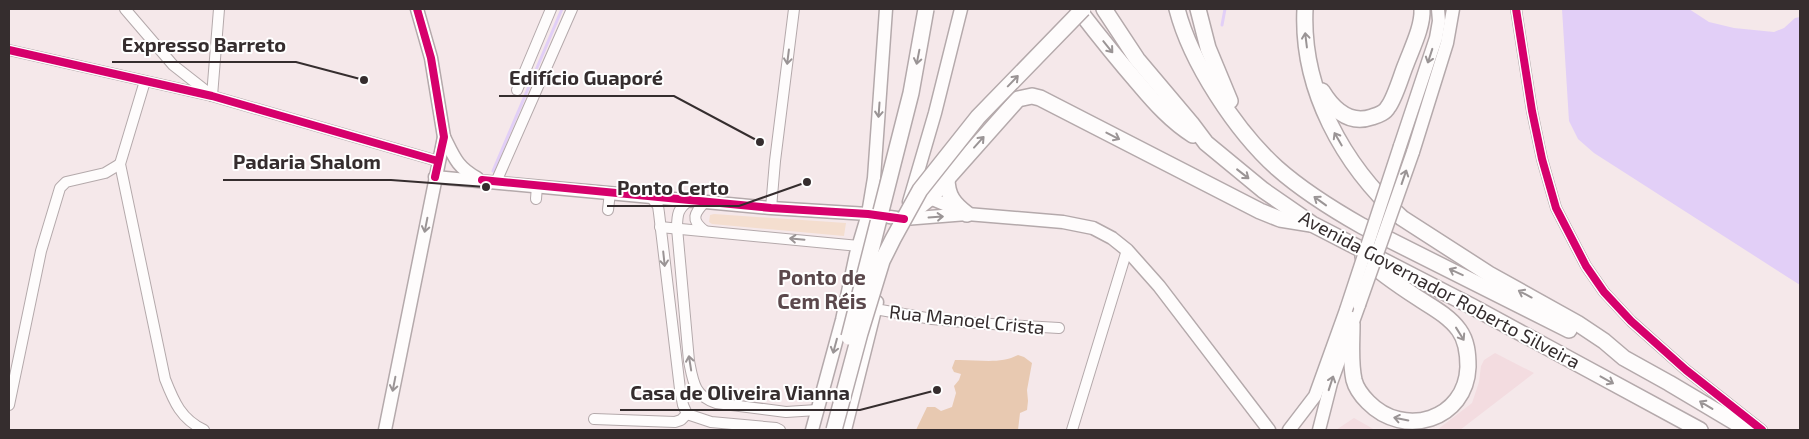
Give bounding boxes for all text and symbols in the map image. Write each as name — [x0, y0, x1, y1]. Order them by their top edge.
callout: Expresso Barreto — [112, 27, 296, 62]
text: Expresso Barreto — [122, 32, 286, 56]
one-way arrow — [1301, 33, 1311, 49]
one-way arrow — [1102, 41, 1113, 54]
one-way arrow — [913, 48, 922, 64]
one-way arrow — [1425, 48, 1435, 64]
one-way arrow — [783, 49, 793, 65]
callout: Edifício Guaporé — [499, 61, 674, 96]
text: Edifício Guaporé — [509, 65, 663, 89]
one-way arrow — [1007, 75, 1019, 88]
one-way arrow — [874, 102, 884, 118]
one-way arrow — [1105, 132, 1120, 141]
one-way arrow — [1332, 133, 1342, 147]
one-way arrow — [973, 135, 985, 148]
callout: Padaria Shalom — [223, 145, 391, 180]
text: Padaria Shalom — [233, 149, 381, 173]
one-way arrow — [1236, 169, 1249, 180]
one-way arrow — [1400, 169, 1409, 185]
callout: Ponto Certo — [607, 171, 739, 206]
text: Ponto Certo — [617, 175, 729, 199]
one-way arrow — [1313, 196, 1327, 206]
street label: Avenida Governador Roberto Silveira — [1296, 205, 1584, 373]
one-way arrow — [927, 212, 943, 222]
one-way arrow — [420, 216, 430, 232]
one-way arrow — [789, 234, 805, 244]
one-way arrow — [659, 251, 669, 267]
district label: Ponto de Cem Réis — [777, 264, 867, 313]
one-way arrow — [1449, 267, 1464, 276]
one-way arrow — [1518, 288, 1532, 298]
street label: Rua Manoel Crista — [888, 299, 1046, 339]
one-way arrow — [1455, 326, 1465, 340]
one-way arrow — [830, 337, 839, 353]
one-way arrow — [685, 356, 695, 372]
one-way arrow — [389, 375, 398, 391]
callout: Casa de Oliveira Vianna — [620, 375, 860, 410]
one-way arrow — [1327, 375, 1337, 391]
one-way arrow — [1599, 375, 1613, 385]
text: Casa de Oliveira Vianna — [630, 380, 850, 404]
one-way arrow — [1700, 400, 1714, 410]
one-way arrow — [1393, 414, 1409, 424]

